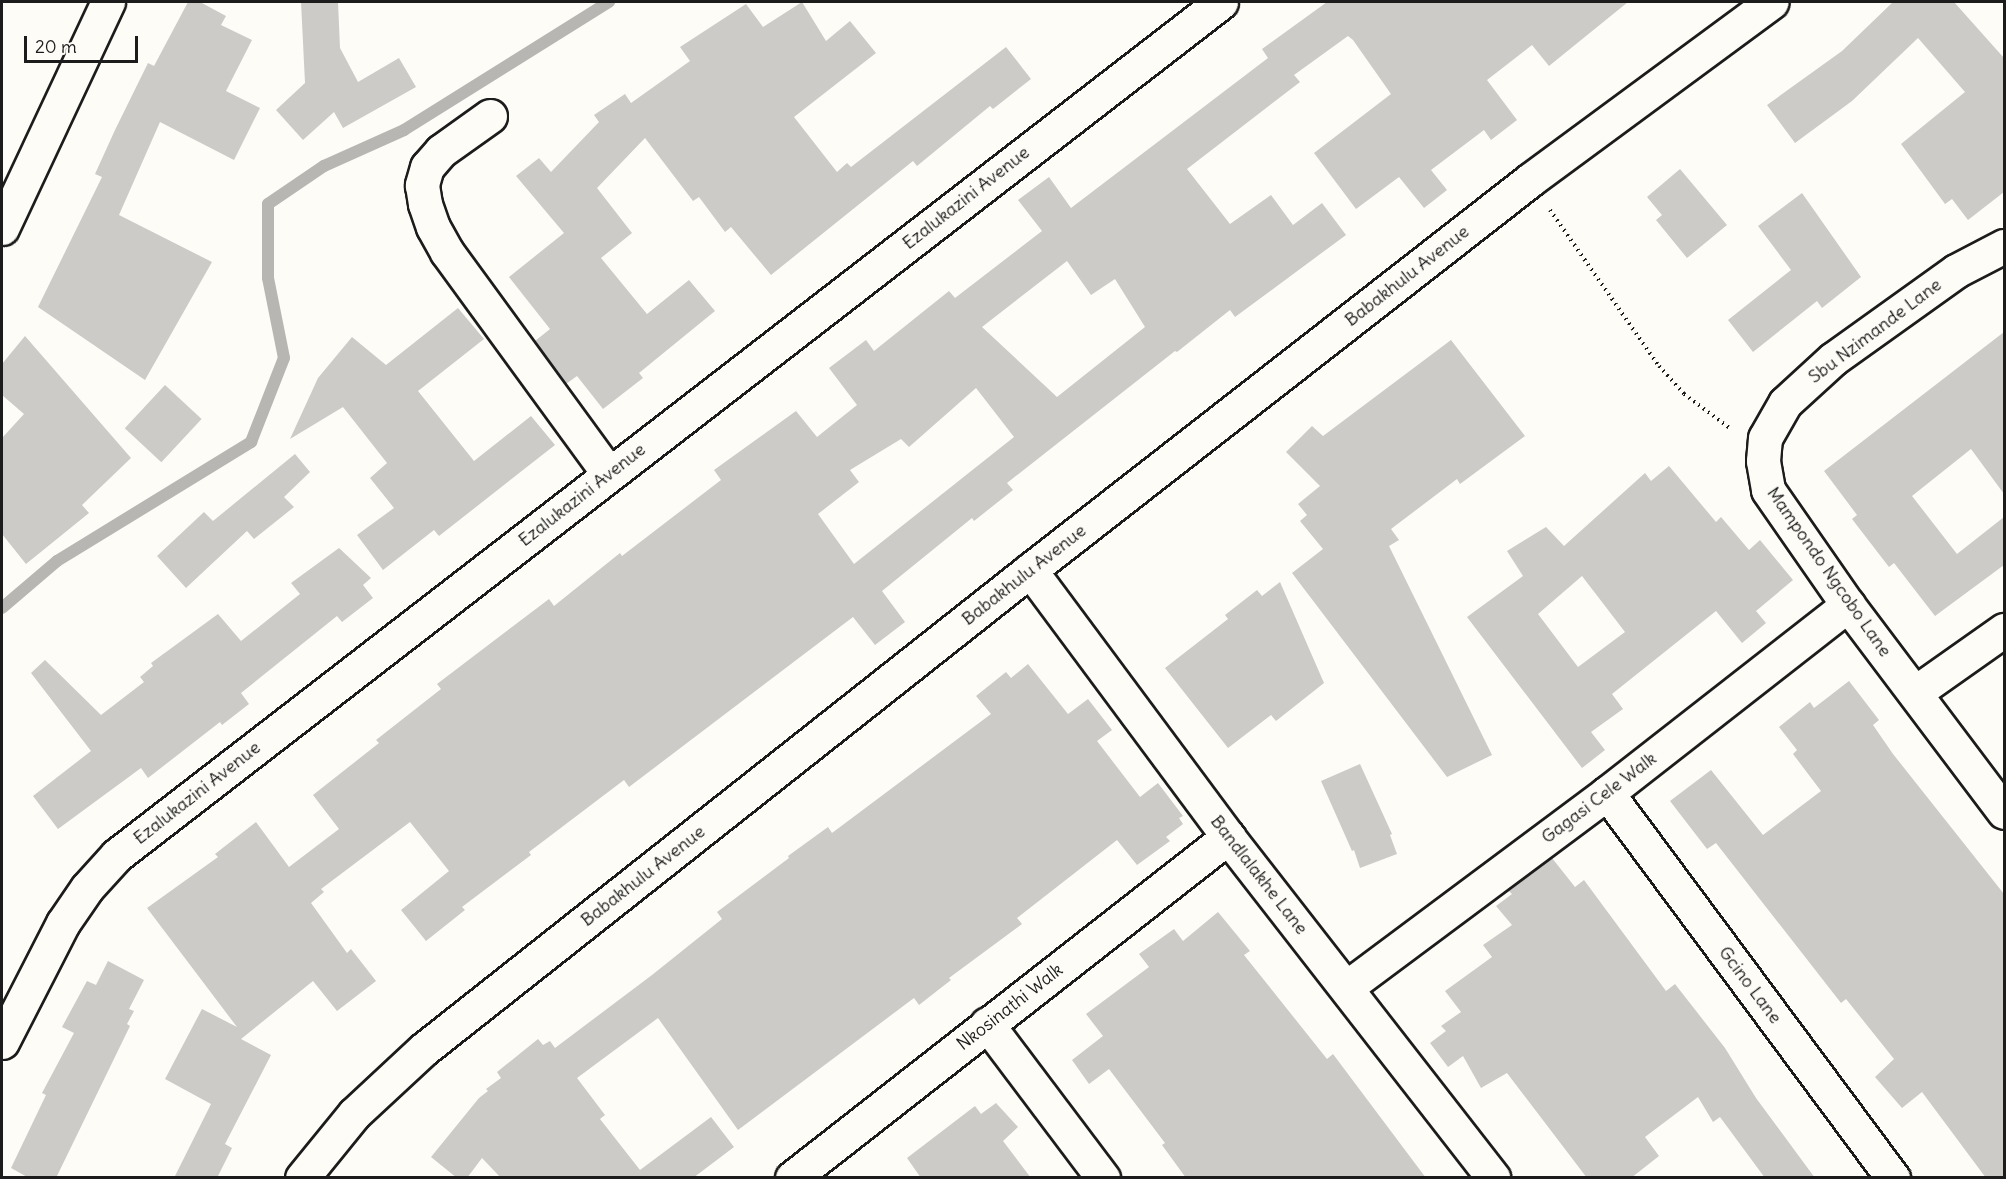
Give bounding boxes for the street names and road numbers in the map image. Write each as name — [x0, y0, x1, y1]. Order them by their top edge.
street label: Ezalukazini Avenue — [898, 142, 1034, 254]
street label: Babakhulu Avenue — [1341, 221, 1473, 331]
street label: Sbu Nzimande Lane — [1804, 274, 1946, 388]
street label: Ezalukazini Avenue — [514, 439, 650, 551]
street label: Mampondo Ngcobo Lane — [1762, 483, 1896, 661]
street label: Babakhulu Avenue — [958, 520, 1090, 630]
street label: Ezalukazini Avenue — [129, 737, 265, 849]
street label: Gagasi Cele Walk — [1537, 748, 1661, 848]
street label: Bandlalakhe Lane — [1206, 811, 1312, 939]
street label: Babakhulu Avenue — [577, 821, 709, 931]
street label: Gcino Lane — [1714, 942, 1786, 1028]
street label: Nkosinathi Walk — [953, 959, 1067, 1055]

